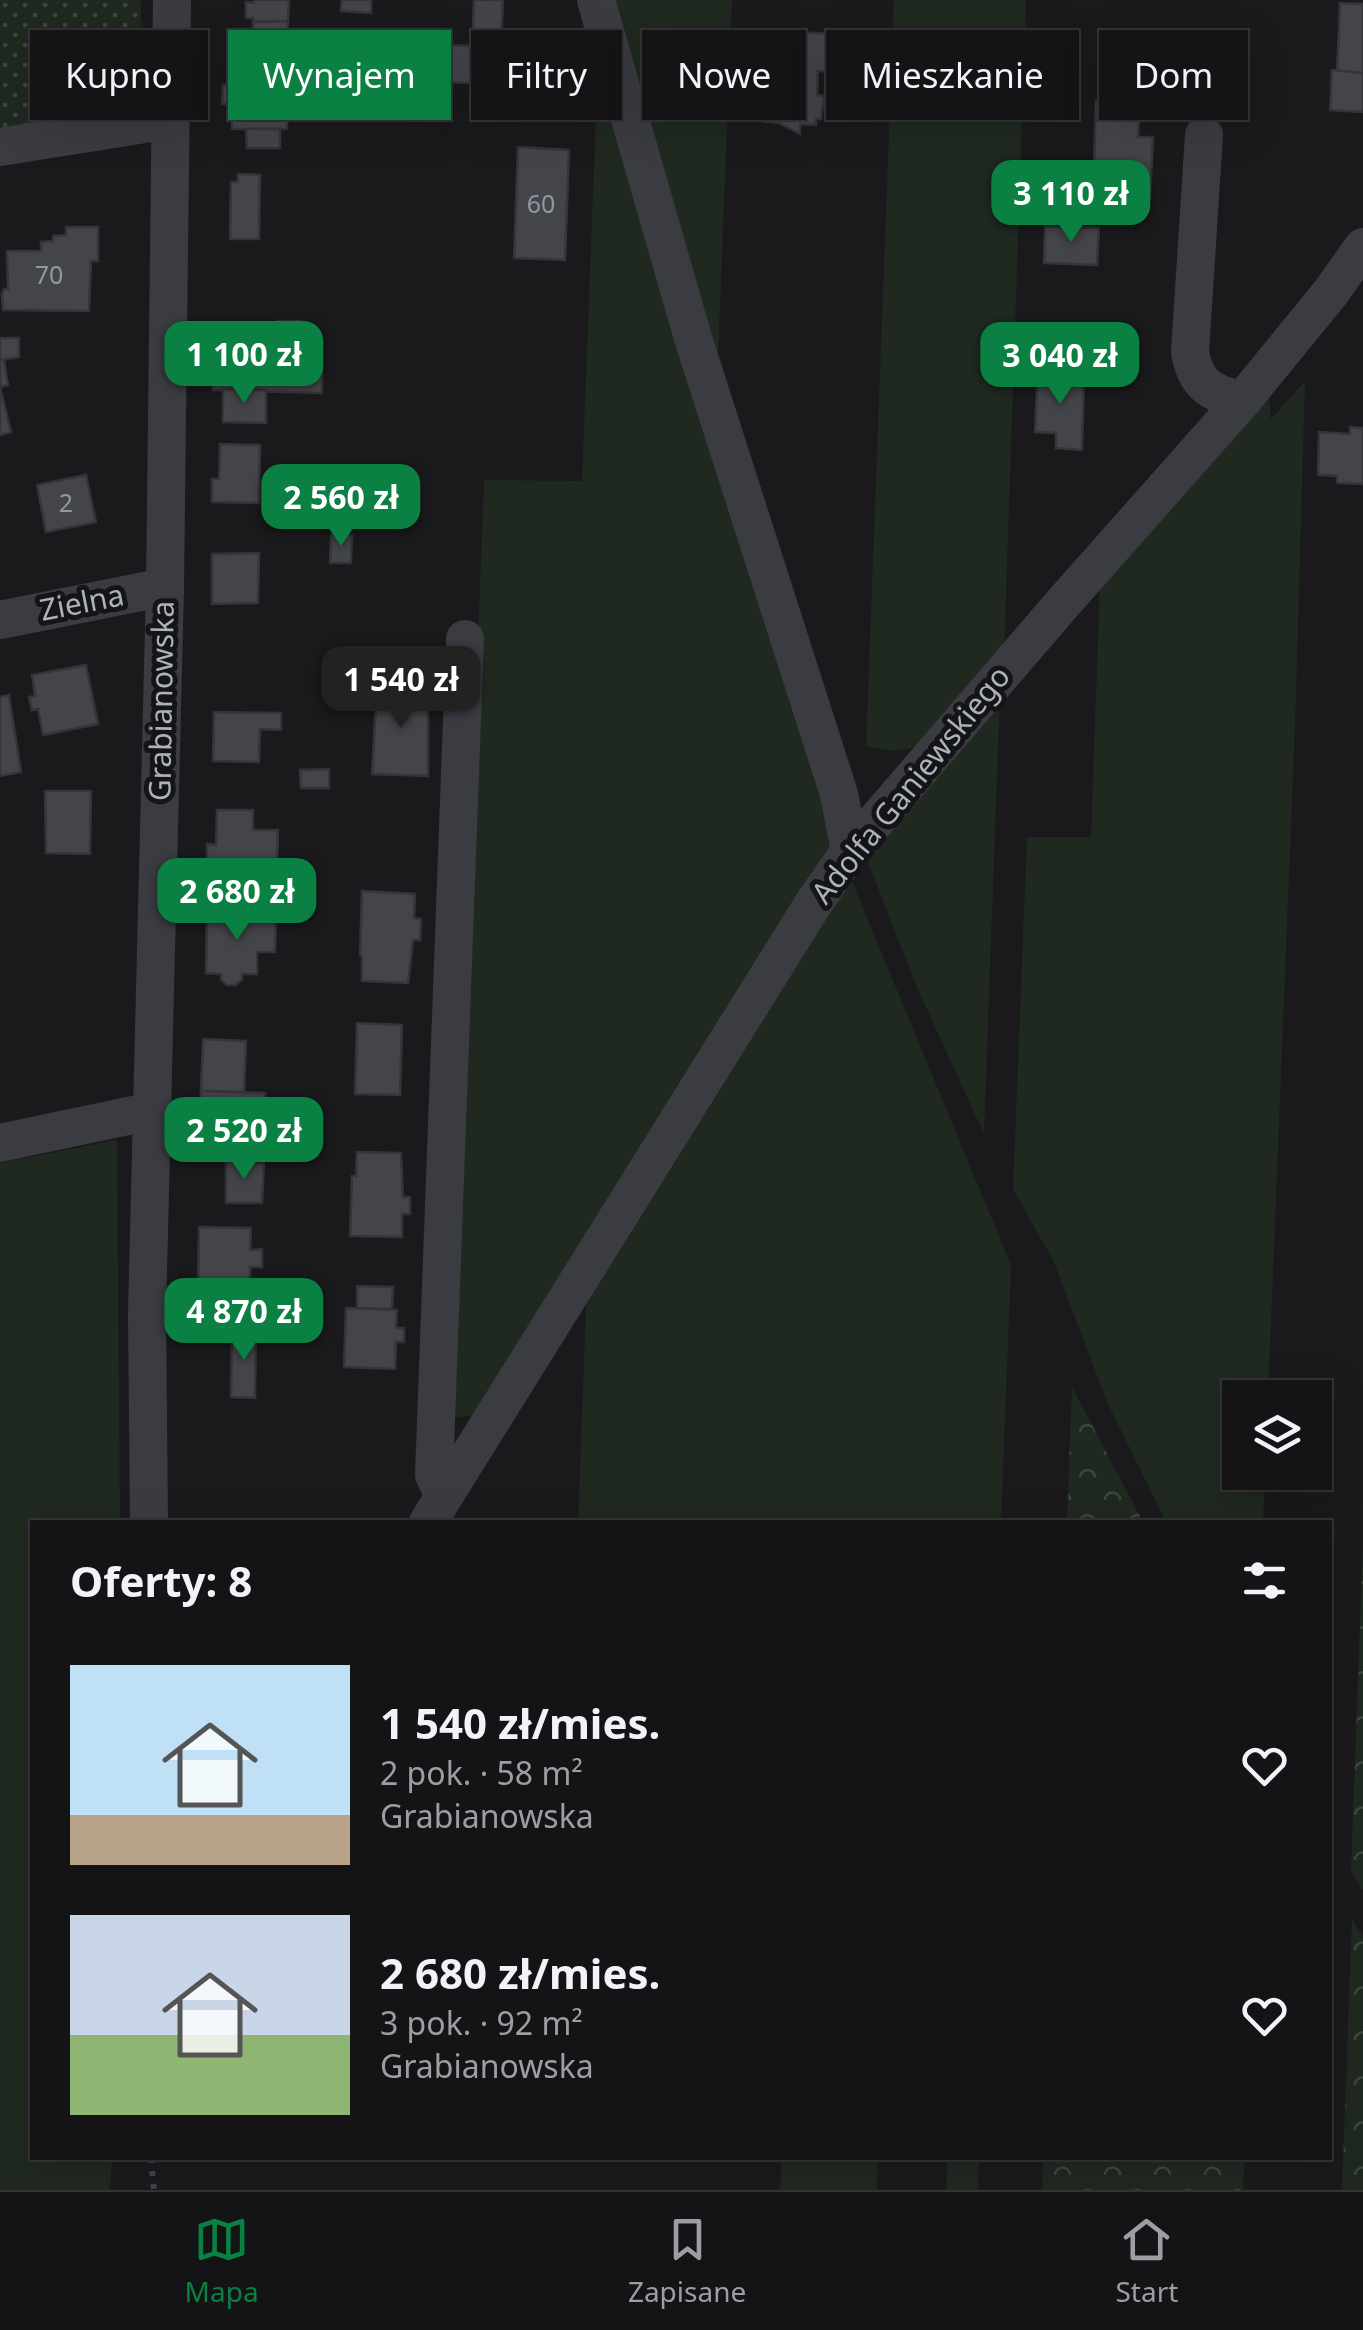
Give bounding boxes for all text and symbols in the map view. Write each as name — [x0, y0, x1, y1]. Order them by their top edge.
chip: Kupno — [30, 30, 208, 120]
chip: Wynajem — [228, 30, 451, 120]
chip: Filtry — [471, 30, 622, 120]
chip: Nowe — [642, 30, 806, 120]
chip: Mieszkanie — [826, 30, 1079, 120]
chip: Dom — [1099, 30, 1248, 120]
pin: 3 110 zł — [968, 160, 1174, 245]
text: 3 110 zł — [1013, 171, 1129, 214]
house number: 60 — [527, 186, 555, 220]
house number: 70 — [35, 257, 63, 291]
pin: 1 100 zł — [141, 321, 347, 406]
pin: 3 040 zł — [957, 322, 1163, 407]
text: 1 100 zł — [186, 332, 302, 375]
text: 3 040 zł — [1002, 333, 1118, 376]
pin: 2 560 zł — [238, 464, 444, 549]
text: 2 560 zł — [283, 475, 399, 518]
house number: 2 — [59, 485, 73, 519]
street label: Zielna — [36, 573, 127, 630]
street label: Grabianowska — [138, 600, 183, 802]
pin: 1 540 zł — [298, 646, 504, 731]
text: 1 540 zł — [343, 657, 459, 700]
street label: Adolfa Ganiewskiego — [801, 657, 1019, 912]
pin: 2 680 zł — [134, 858, 340, 943]
text: 2 680 zł — [179, 869, 295, 912]
pin: 2 520 zł — [141, 1097, 347, 1182]
text: 2 520 zł — [186, 1108, 302, 1151]
pin: 4 870 zł — [141, 1278, 347, 1363]
text: 4 870 zł — [186, 1289, 302, 1332]
map controls — [1222, 1380, 1332, 1490]
button: layers — [1222, 1380, 1332, 1490]
text: Oferty: 8 — [70, 1552, 252, 1609]
icon: filters — [1237, 1553, 1292, 1608]
text: 1 540 zł/mies. — [380, 1694, 660, 1751]
icon: home — [150, 1705, 270, 1825]
icon: heart — [1237, 1738, 1292, 1793]
text: 2 pok. · 58 m² — [380, 1751, 583, 1794]
text: Grabianowska — [380, 1794, 594, 1837]
text: 2 680 zł/mies. — [380, 1944, 660, 2001]
icon: home — [150, 1955, 270, 2075]
icon: heart — [1237, 1988, 1292, 2043]
text: 3 pok. · 92 m² — [380, 2001, 583, 2044]
text: Grabianowska — [380, 2044, 594, 2087]
tab: Mapa — [185, 2212, 259, 2310]
tab: Zapisane — [628, 2212, 746, 2310]
tab: Start — [1115, 2212, 1178, 2310]

